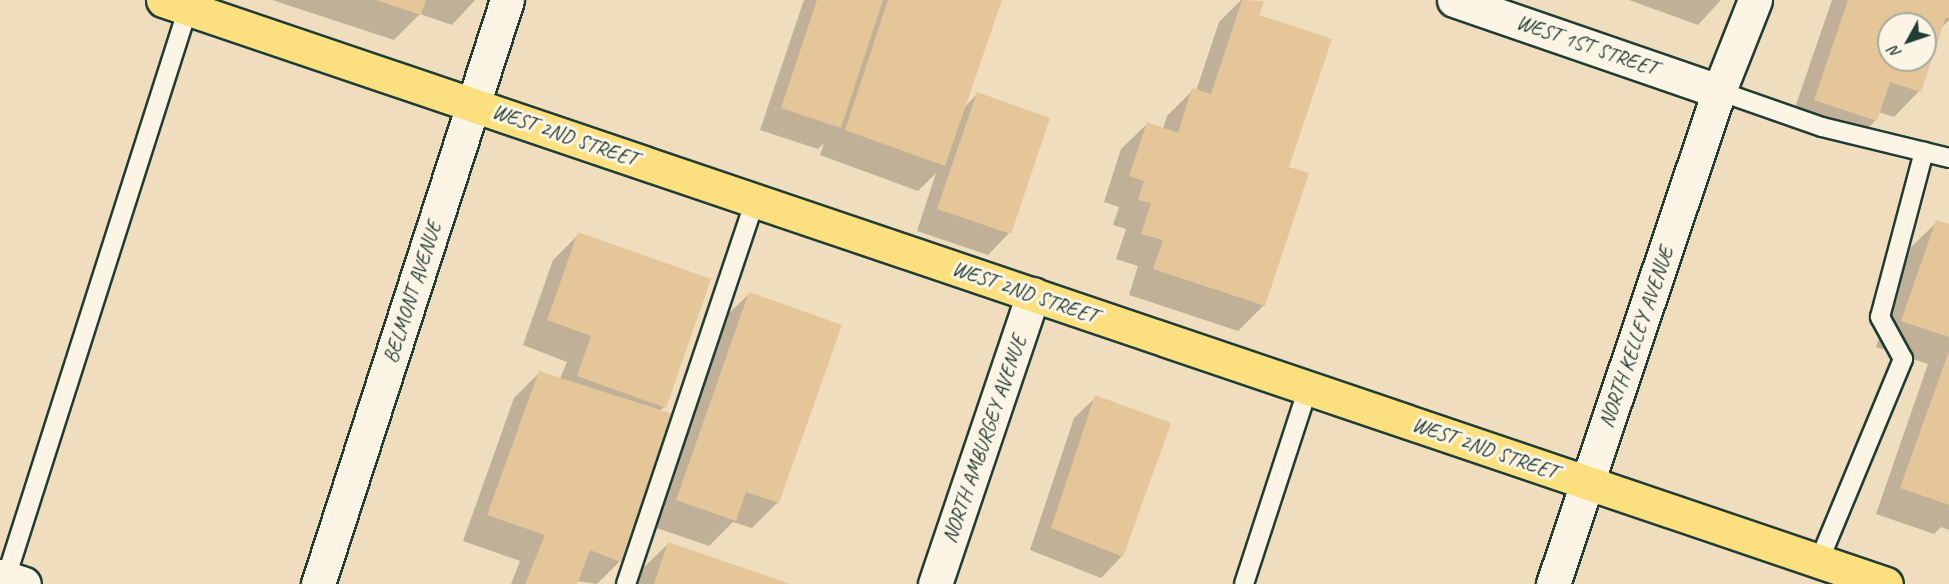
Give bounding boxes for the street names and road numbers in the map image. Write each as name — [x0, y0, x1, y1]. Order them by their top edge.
street label: WEST 1ST STREET — [1513, 9, 1661, 81]
street label: WEST 2ND STREET — [489, 98, 641, 172]
street label: BELMONT AVENUE — [377, 218, 447, 366]
street label: NORTH KELLEY AVENUE — [1594, 244, 1678, 430]
street label: WEST 2ND STREET — [949, 255, 1101, 329]
street label: NORTH AMBURGEY AVENUE — [937, 332, 1031, 546]
street label: WEST 2ND STREET — [1409, 411, 1561, 485]

